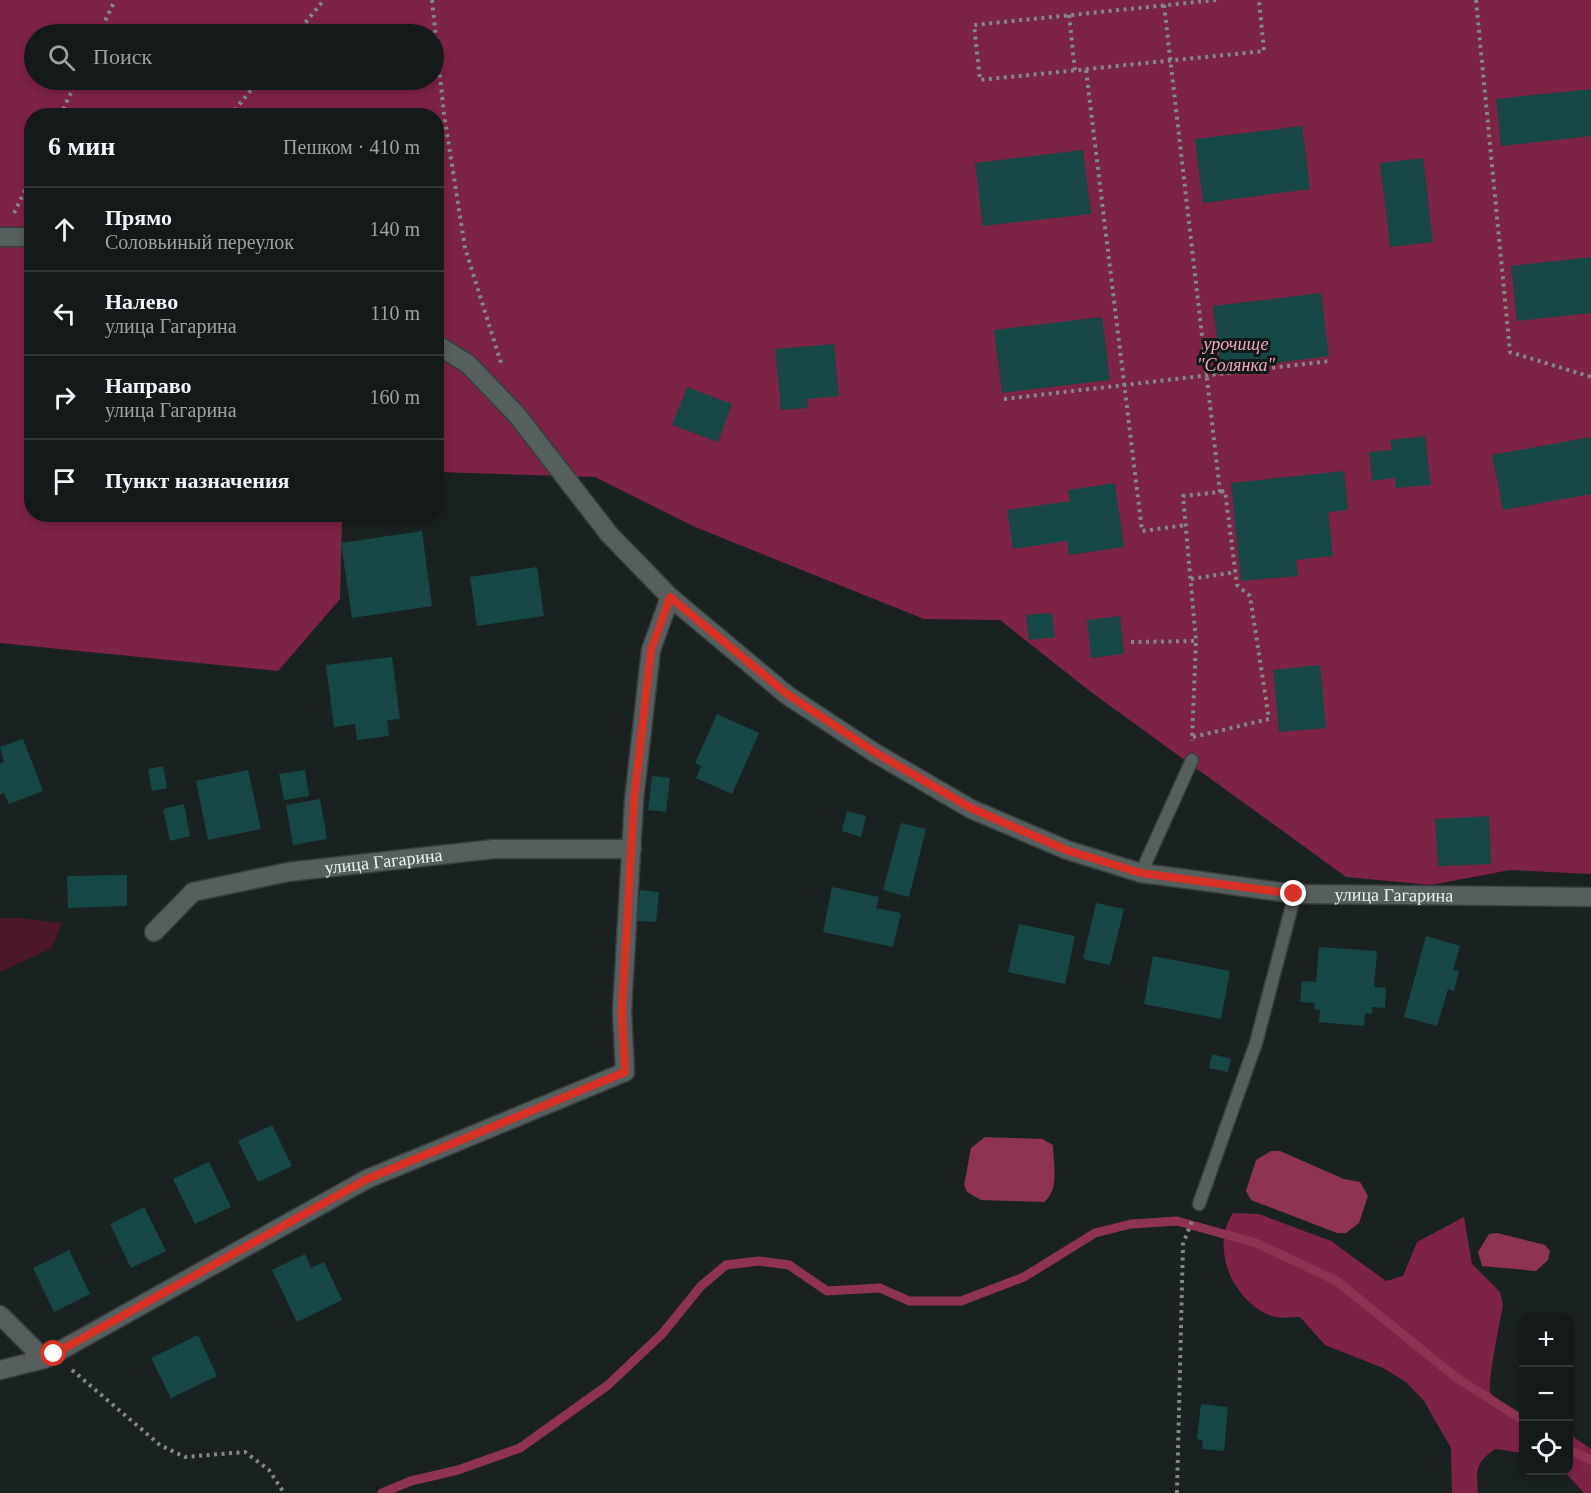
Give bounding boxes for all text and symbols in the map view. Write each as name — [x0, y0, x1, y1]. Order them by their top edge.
search box — [24, 24, 444, 90]
icon: search — [45, 41, 78, 74]
text: Поиск — [93, 44, 152, 69]
text: 6 мин — [48, 132, 115, 161]
text: Пешком · 410 m — [283, 136, 420, 158]
text: Прямо — [105, 205, 172, 230]
icon: ahead — [48, 213, 81, 246]
text: 140 m — [369, 218, 420, 240]
text: Соловьиный переулок — [105, 231, 294, 253]
text: Налево — [105, 289, 178, 314]
icon: left — [48, 297, 81, 330]
text: 110 m — [370, 302, 420, 324]
text: улица Гагарина — [105, 315, 237, 337]
park label: урочище "Солянка" — [1197, 334, 1275, 375]
text: Направо — [105, 373, 191, 398]
icon: right — [48, 381, 81, 414]
text: 160 m — [369, 386, 420, 408]
text: улица Гагарина — [105, 399, 237, 421]
icon: arrive — [48, 465, 81, 498]
text: Пункт назначения — [105, 468, 290, 493]
street label: улица Гагарина — [323, 845, 444, 878]
route end — [1280, 880, 1306, 906]
street label: улица Гагарина — [1335, 884, 1453, 906]
map controls — [1519, 1313, 1573, 1475]
button: + — [1519, 1313, 1573, 1367]
route start — [40, 1340, 66, 1366]
button: − — [1519, 1367, 1573, 1421]
button: locate — [1519, 1421, 1573, 1475]

